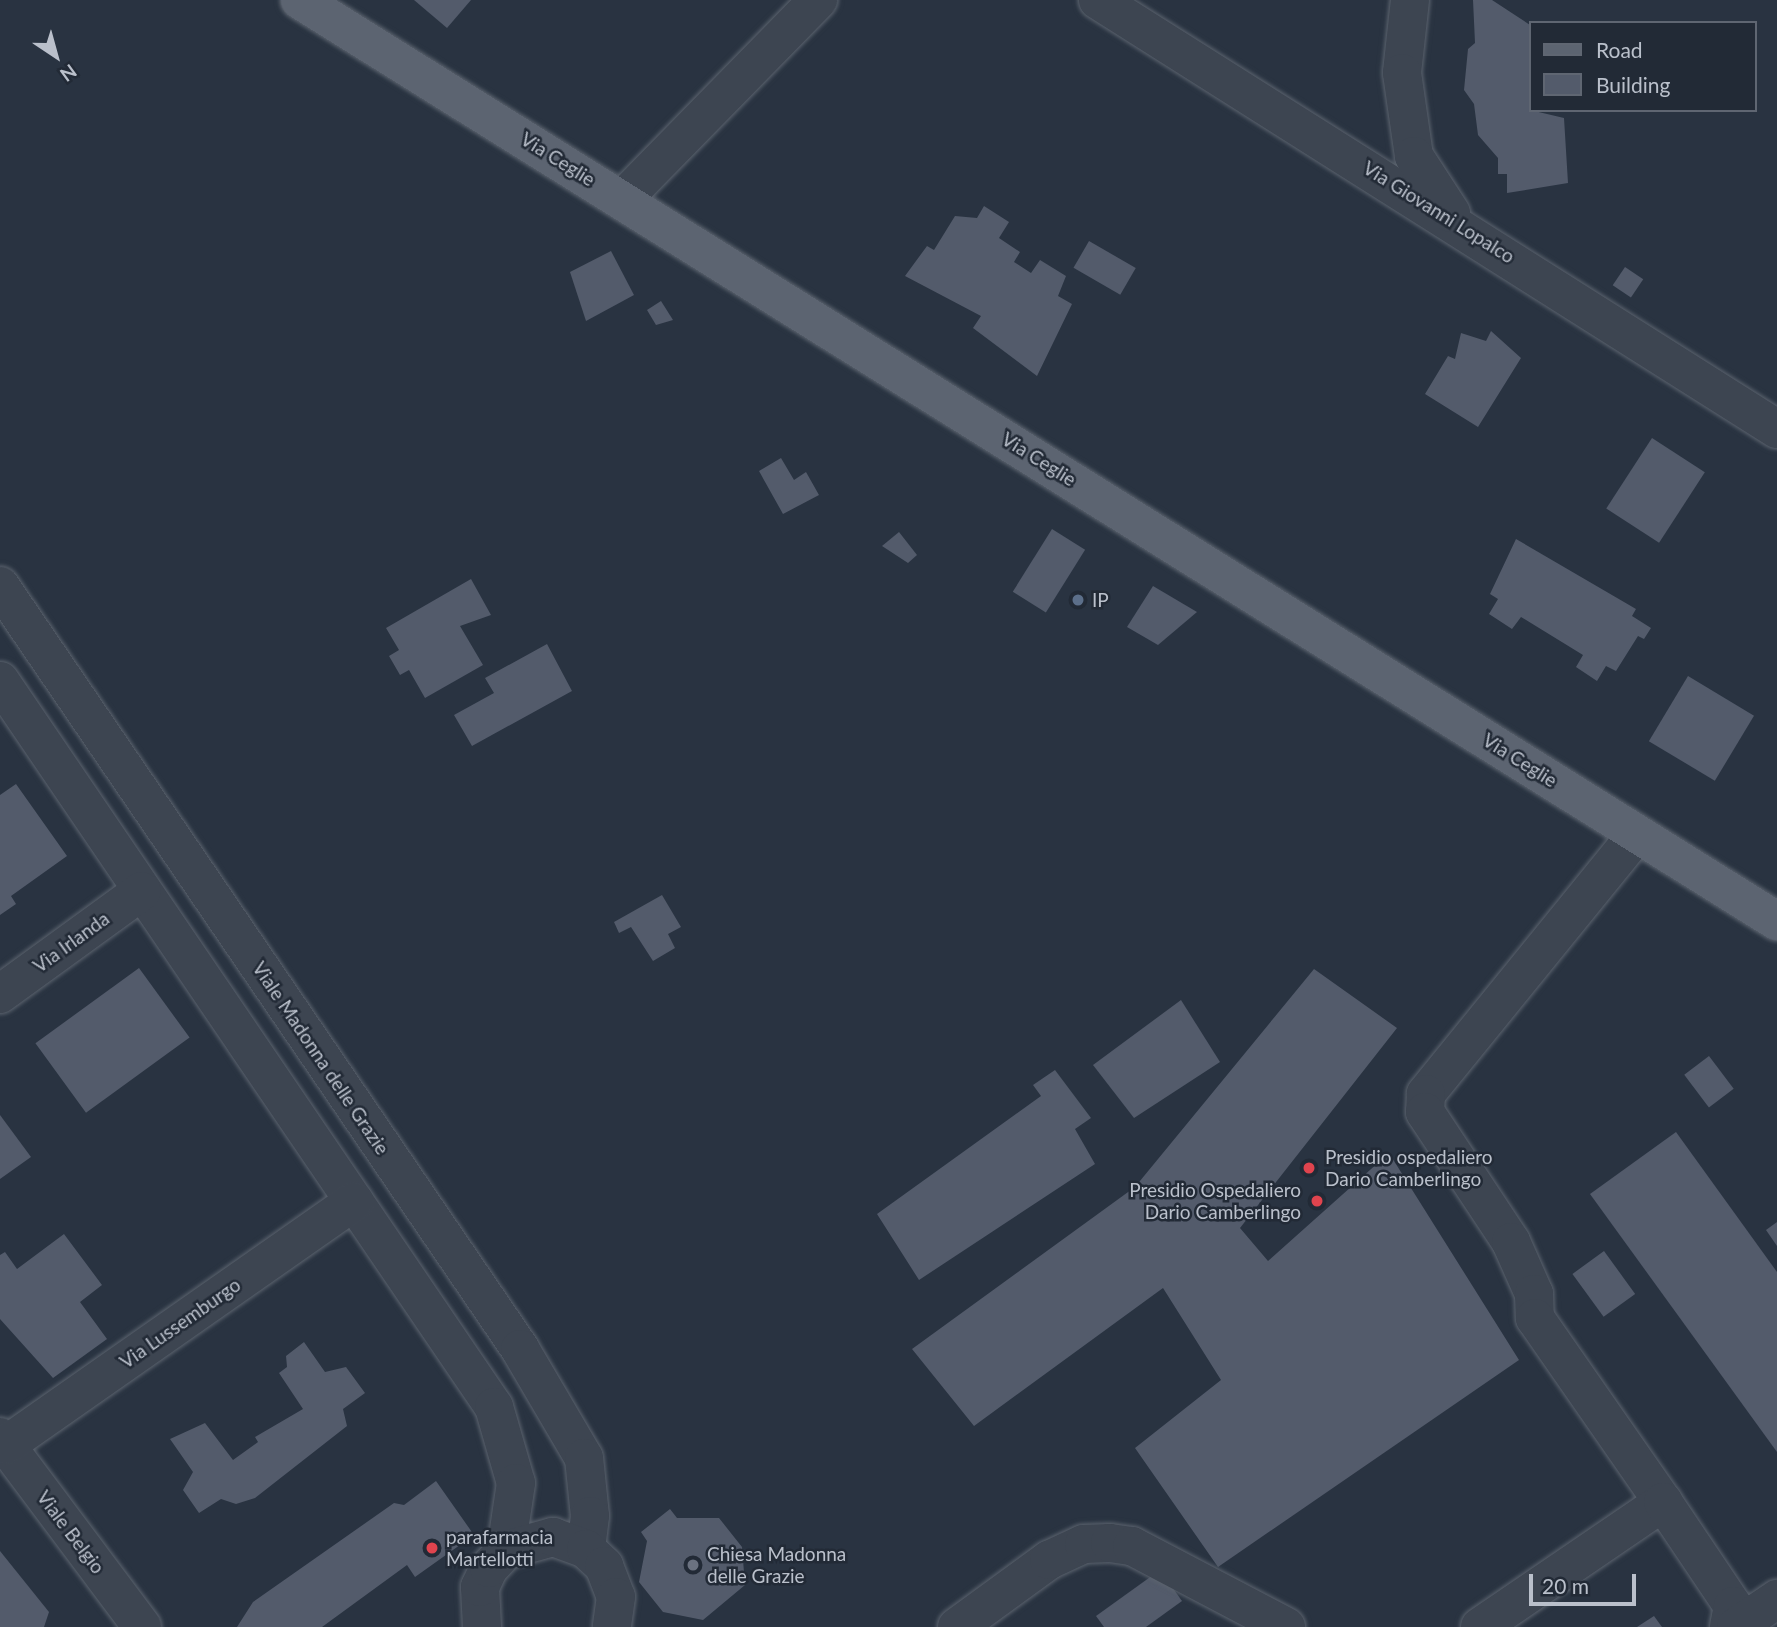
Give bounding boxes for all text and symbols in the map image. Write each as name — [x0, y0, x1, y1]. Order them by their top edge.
north arrow — [21, 21, 91, 91]
legend — [1528, 21, 1756, 112]
text: Road — [1596, 37, 1643, 62]
text: N — [56, 60, 81, 87]
text: Building — [1596, 72, 1671, 97]
street label: Via Ceglie — [517, 127, 599, 191]
street label: Via Giovanni Lopalco — [1359, 156, 1519, 268]
street label: Via Ceglie — [998, 427, 1080, 491]
place label: IP — [1092, 589, 1109, 611]
marker: IP — [1070, 592, 1086, 608]
street label: Via Ceglie — [1479, 728, 1561, 792]
street label: Via Irlanda — [29, 907, 113, 977]
street label: Viale Madonna delle Grazie — [248, 957, 394, 1159]
place label: Presidio ospedaliero Dario Camberlingo — [1325, 1146, 1493, 1190]
marker: Presidio ospedaliero Dario Camberlingo — [1299, 1158, 1319, 1178]
place label: Presidio Ospedaliero Dario Camberlingo — [1129, 1179, 1301, 1223]
marker: Presidio Ospedaliero Dario Camberlingo — [1307, 1191, 1327, 1211]
street label: Via Lussemburgo — [115, 1273, 245, 1373]
street label: Viale Belgio — [32, 1486, 110, 1578]
place label: parafarmacia Martellotti — [446, 1526, 553, 1570]
marker: parafarmacia Martellotti — [424, 1540, 440, 1556]
place label: Chiesa Madonna delle Grazie — [707, 1543, 846, 1587]
marker: Chiesa Madonna delle Grazie — [685, 1557, 701, 1573]
scale bar — [1532, 1560, 1639, 1604]
text: 20 m — [1542, 1573, 1589, 1598]

